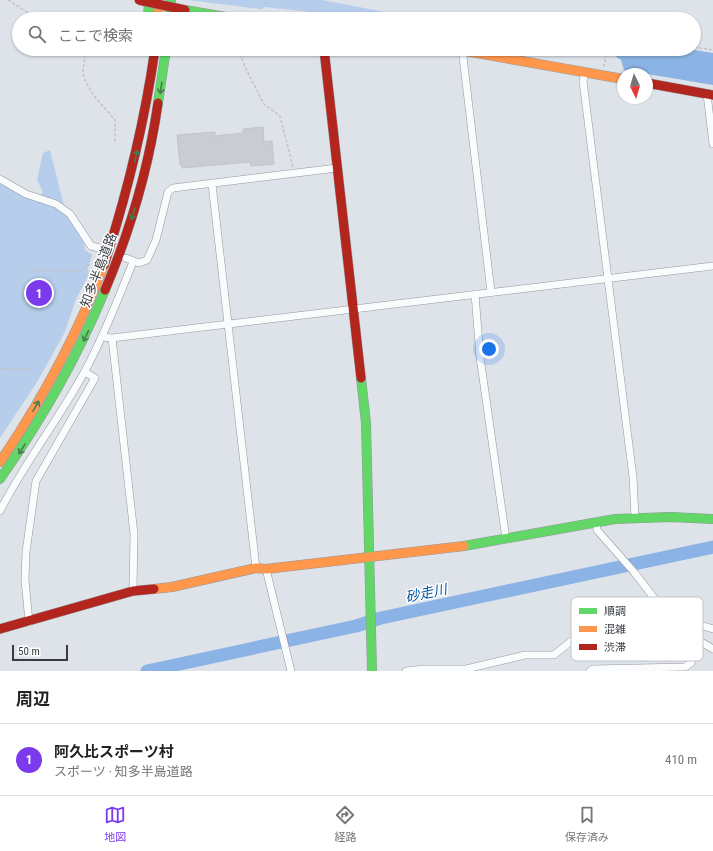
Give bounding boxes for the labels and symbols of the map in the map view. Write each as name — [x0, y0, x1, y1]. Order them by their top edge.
north arrow — [617, 68, 653, 104]
one-way arrow — [157, 81, 165, 94]
one-way arrow — [132, 150, 140, 163]
one-way arrow — [128, 208, 136, 220]
street label: 知多半島道路 — [77, 231, 119, 309]
pin: 1 — [26, 278, 52, 308]
one-way arrow — [82, 329, 89, 341]
your location — [479, 339, 499, 359]
one-way arrow — [33, 400, 41, 412]
one-way arrow — [17, 443, 25, 455]
water label: 砂走川 — [404, 580, 450, 605]
legend — [571, 597, 703, 661]
text: 順調 — [604, 605, 626, 618]
text: 混雑 — [604, 623, 626, 636]
text: 渋滞 — [604, 641, 626, 654]
scale bar — [12, 643, 68, 662]

